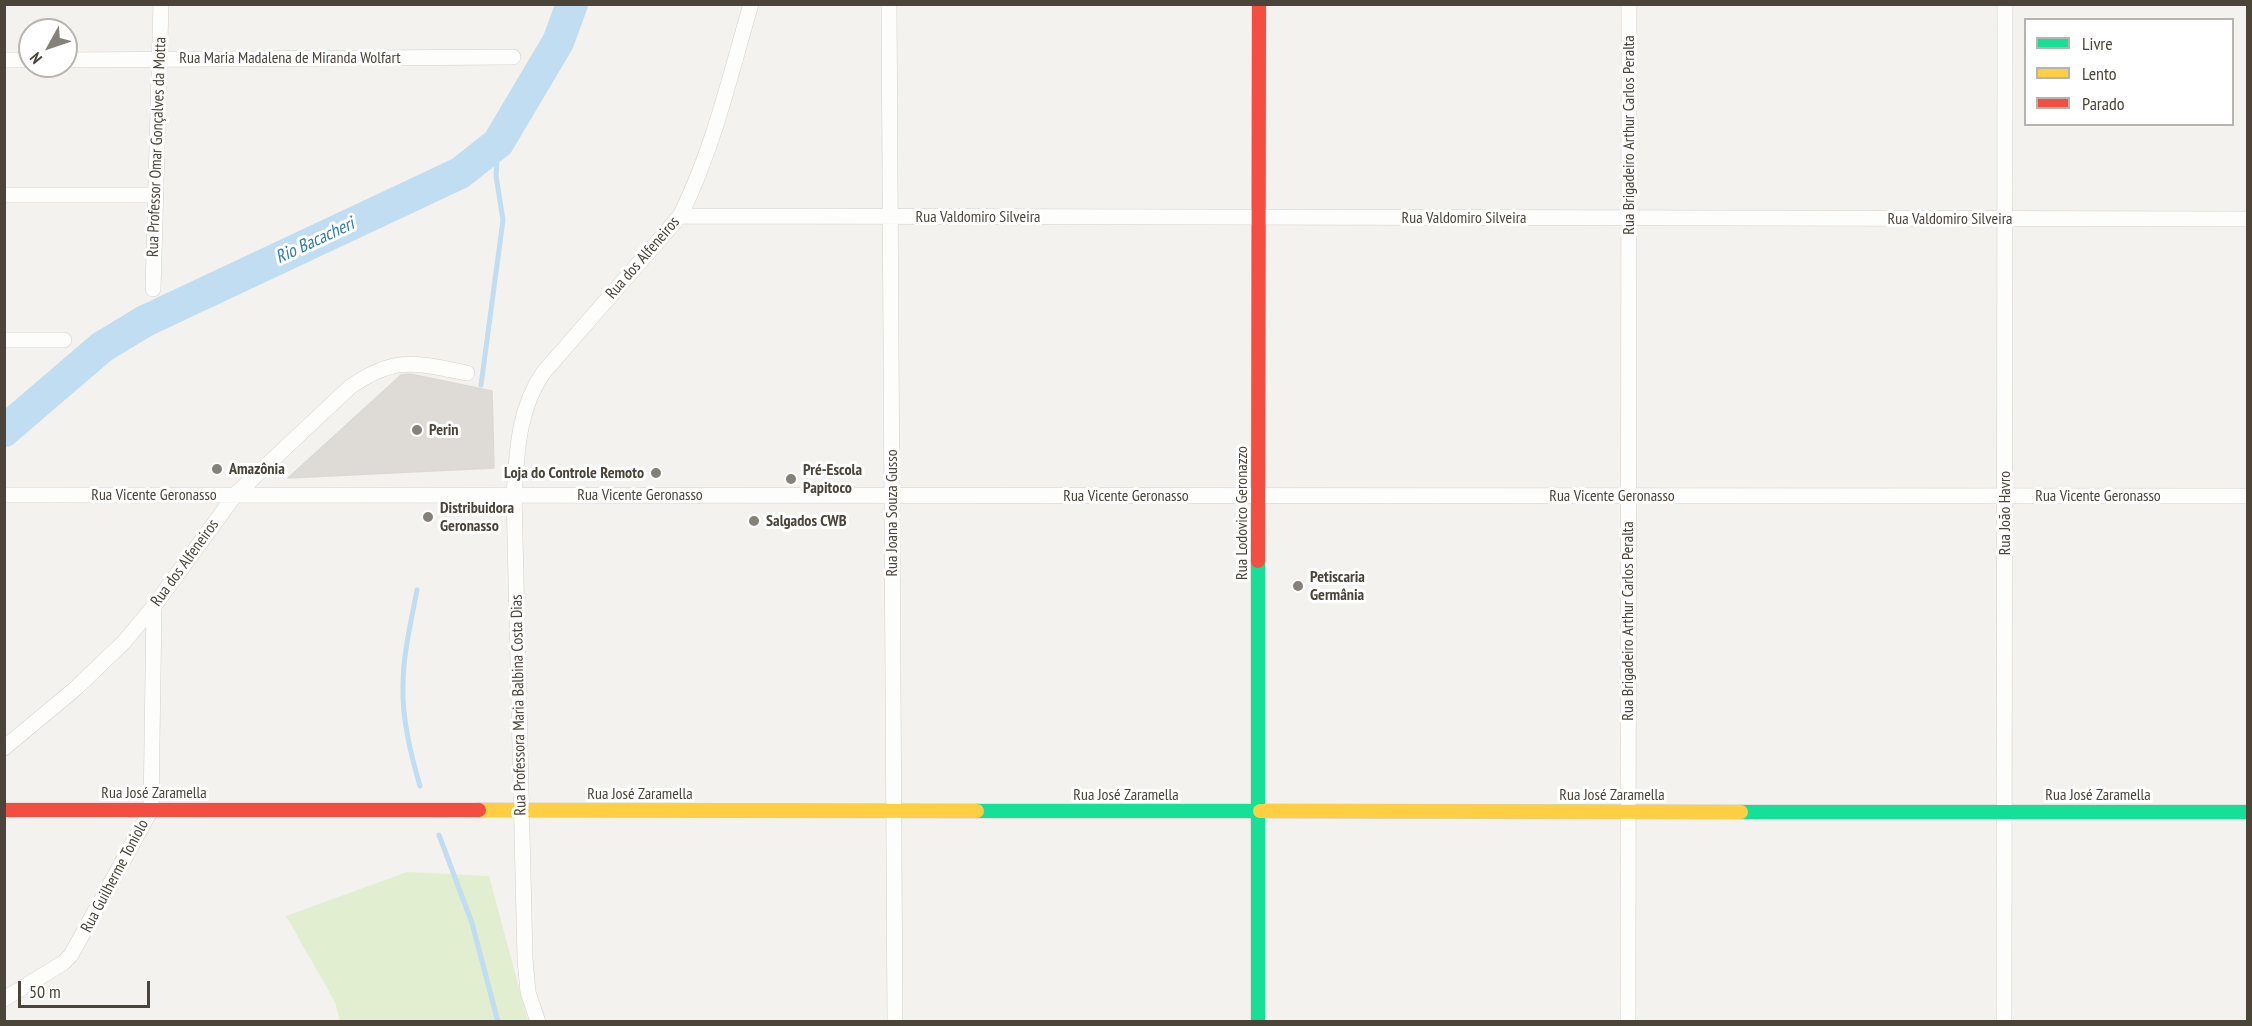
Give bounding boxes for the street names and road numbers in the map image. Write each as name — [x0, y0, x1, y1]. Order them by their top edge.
street label: Rua Brigadeiro Arthur Carlos Peralta — [1619, 35, 1639, 235]
street label: Rua Professor Omar Gonçalves da Motta — [144, 37, 170, 257]
street label: Rua Maria Madalena de Miranda Wolfart — [179, 48, 401, 68]
street label: Rua Valdomiro Silveira — [916, 207, 1040, 227]
street label: Rua Valdomiro Silveira — [1402, 208, 1526, 228]
street label: Rua Valdomiro Silveira — [1888, 209, 2012, 229]
street label: Rua dos Alfeneiros — [602, 213, 684, 303]
street label: Rua Lodovico Geronazzo — [1232, 446, 1252, 580]
street label: Rua Joana Souza Gusso — [882, 449, 902, 577]
street label: Rua João Havro — [1995, 471, 2015, 555]
street label: Rua Vicente Geronasso — [91, 485, 217, 505]
street label: Rua Vicente Geronasso — [577, 485, 703, 505]
street label: Rua Vicente Geronasso — [1063, 486, 1189, 506]
street label: Rua Vicente Geronasso — [1549, 486, 1675, 506]
street label: Rua Vicente Geronasso — [2035, 486, 2161, 506]
street label: Rua dos Alfeneiros — [147, 516, 223, 610]
street label: Rua Brigadeiro Arthur Carlos Peralta — [1618, 521, 1638, 721]
street label: Rua Professora Maria Balbina Costa Dias — [507, 594, 531, 816]
street label: Rua José Zaramella — [101, 783, 207, 803]
street label: Rua José Zaramella — [587, 784, 693, 804]
street label: Rua José Zaramella — [1073, 785, 1179, 805]
street label: Rua José Zaramella — [1559, 785, 1665, 805]
street label: Rua José Zaramella — [2045, 785, 2151, 805]
street label: Rua Guilherme Toniolo — [77, 816, 153, 936]

